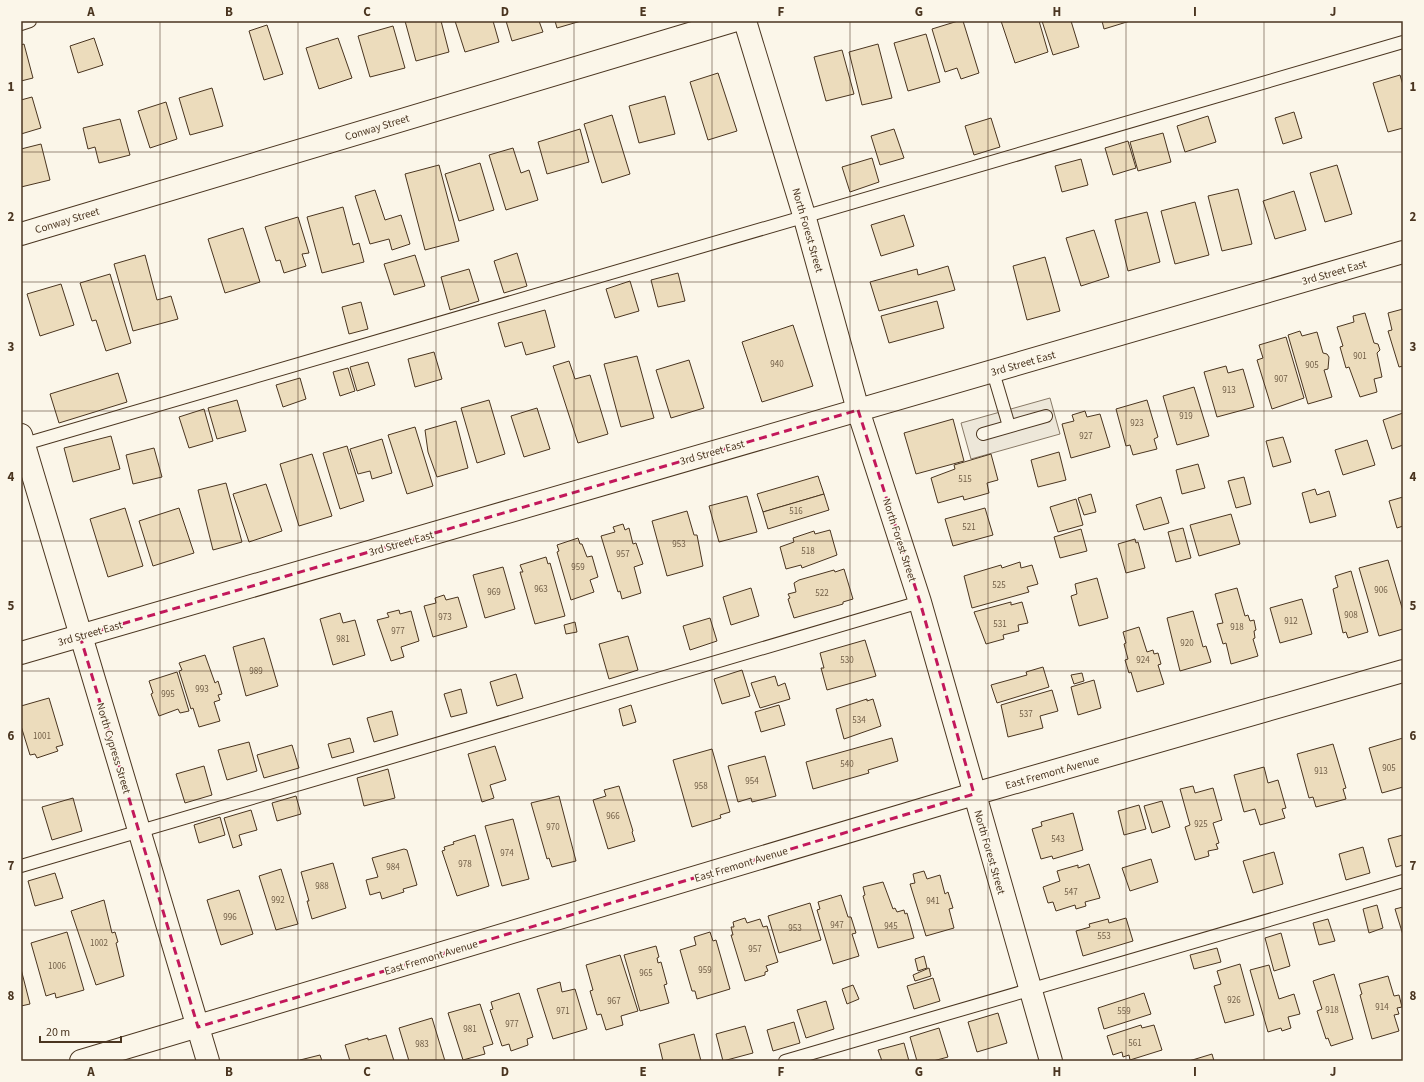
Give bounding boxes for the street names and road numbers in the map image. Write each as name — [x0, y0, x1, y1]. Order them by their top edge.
street label: Conway Street — [343, 111, 411, 144]
street label: North Forest Street — [788, 186, 827, 274]
street label: Conway Street — [33, 204, 101, 237]
street label: 3rd Street East — [1300, 256, 1369, 289]
street label: 3rd Street East — [989, 347, 1058, 380]
street label: 3rd Street East — [678, 436, 747, 469]
street label: North Forest Street — [879, 496, 920, 584]
street label: 3rd Street East — [367, 527, 436, 560]
street label: 3rd Street East — [56, 617, 125, 650]
street label: North Cypress Street — [93, 701, 135, 796]
street label: East Fremont Avenue — [1003, 752, 1101, 793]
street label: North Forest Street — [970, 808, 1009, 896]
street label: East Fremont Avenue — [693, 843, 790, 886]
street label: East Fremont Avenue — [383, 936, 480, 979]

